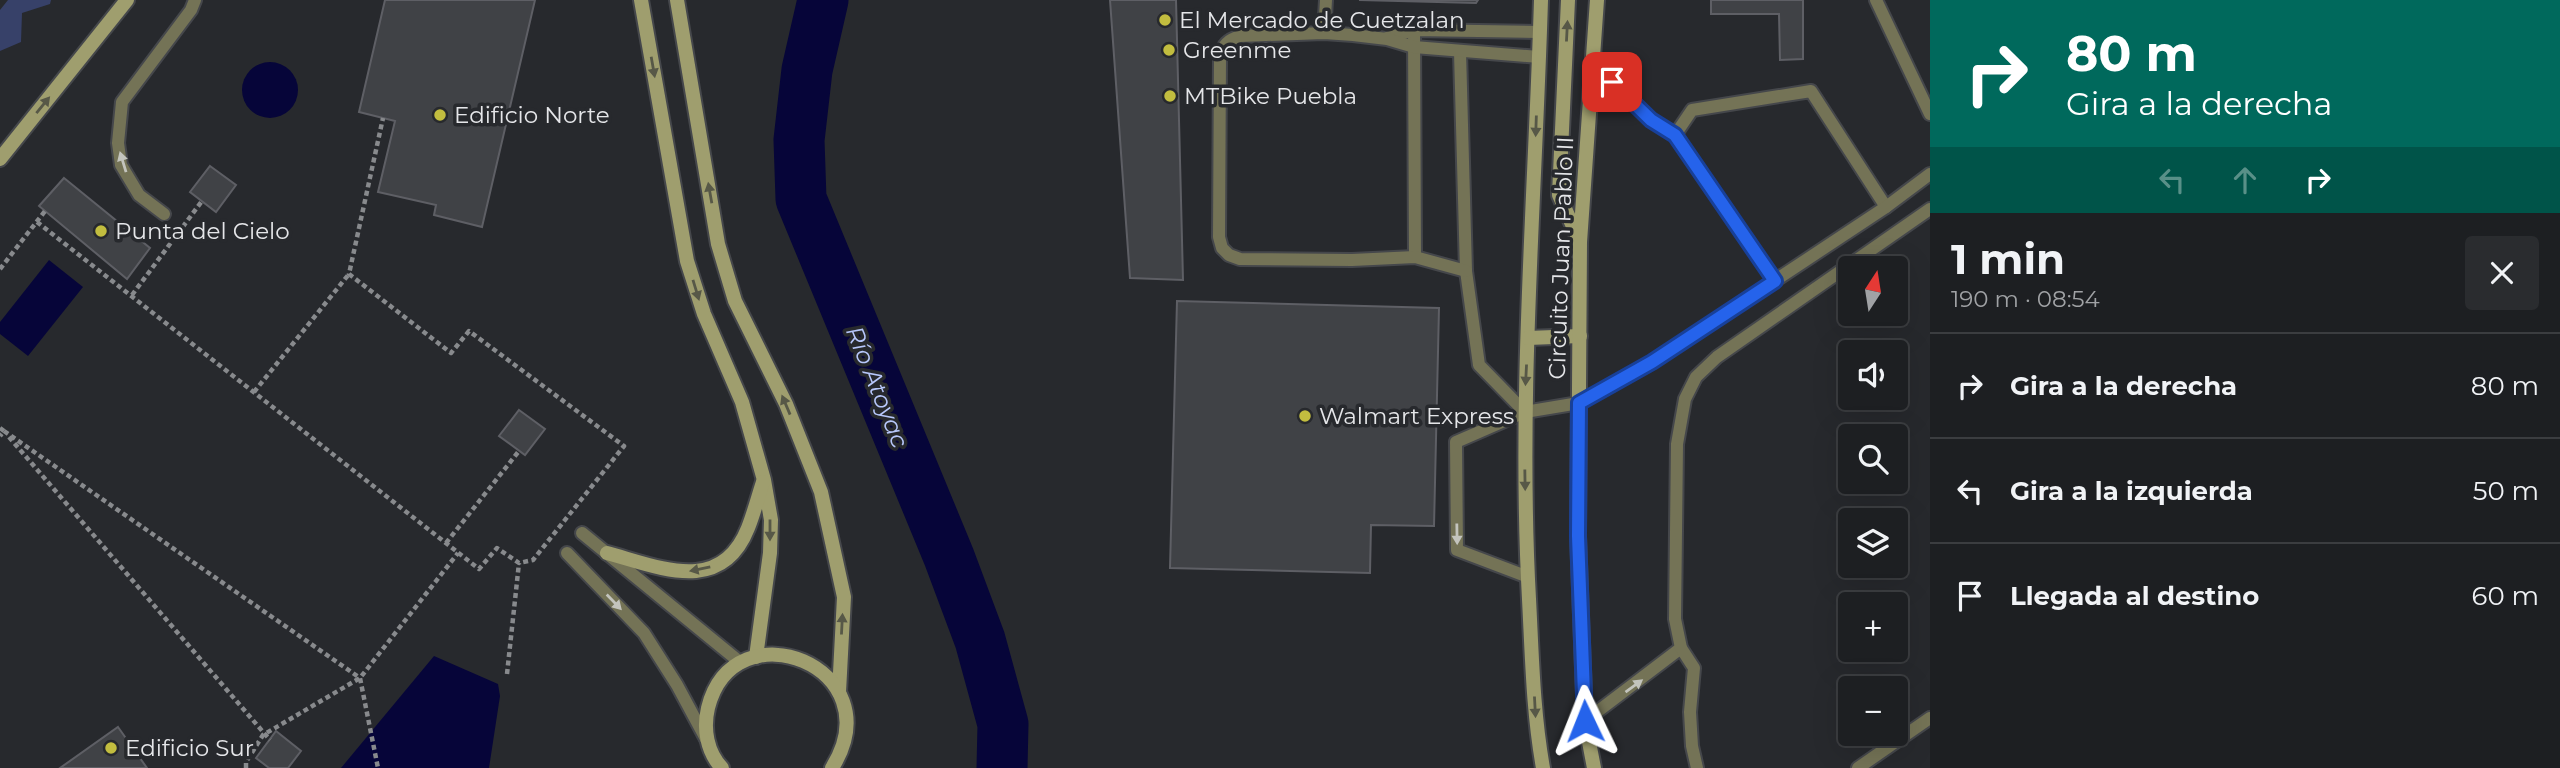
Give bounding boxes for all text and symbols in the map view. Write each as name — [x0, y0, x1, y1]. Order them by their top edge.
place label: El Mercado de Cuetzalan — [1179, 6, 1465, 34]
marker: El Mercado de Cuetzalan — [1157, 12, 1173, 28]
one-way arrow — [1561, 20, 1572, 42]
text: 80 m — [2066, 24, 2197, 83]
icon: right — [1951, 28, 2042, 119]
place label: Greenme — [1183, 36, 1291, 64]
marker: Greenme — [1161, 42, 1177, 58]
pin — [1582, 52, 1642, 112]
one-way arrow — [648, 56, 659, 78]
icon: arrive — [1593, 63, 1631, 101]
place label: MTBike Puebla — [1184, 82, 1357, 110]
text: Gira a la derecha — [2066, 84, 2332, 123]
marker: MTBike Puebla — [1162, 88, 1178, 104]
one-way arrow — [35, 97, 50, 115]
place label: Edificio Norte — [454, 101, 610, 129]
marker: Edificio Norte — [432, 107, 448, 123]
one-way arrow — [1531, 115, 1542, 137]
street label: Circuito Juan Pablo II — [1543, 136, 1579, 380]
one-way arrow — [117, 152, 127, 173]
icon: left — [2153, 161, 2191, 199]
icon: ahead — [2226, 161, 2264, 199]
icon: right — [2299, 161, 2337, 199]
one-way arrow — [704, 182, 715, 204]
place label: Punta del Cielo — [115, 217, 290, 245]
marker: Punta del Cielo — [93, 223, 109, 239]
text: 1 min — [1951, 233, 2065, 285]
button: close — [2465, 236, 2539, 310]
north arrow — [1838, 256, 1908, 326]
map controls — [1838, 256, 1908, 746]
one-way arrow — [692, 280, 702, 301]
text: 190 m · 08:54 — [1951, 285, 2100, 313]
water label: Río Atoyac — [840, 322, 915, 452]
button: sound — [1838, 340, 1908, 410]
one-way arrow — [1521, 364, 1532, 386]
icon: right — [1951, 367, 1989, 405]
text: Gira a la derecha — [2010, 370, 2237, 402]
text: 80 m — [2471, 370, 2539, 402]
one-way arrow — [781, 395, 792, 416]
place label: Walmart Express — [1319, 402, 1514, 430]
marker: Walmart Express — [1297, 408, 1313, 424]
button: search — [1838, 424, 1908, 494]
one-way arrow — [1519, 469, 1531, 491]
icon: left — [1951, 472, 1989, 510]
text: Gira a la izquierda — [2010, 475, 2253, 507]
text: 50 m — [2473, 475, 2539, 507]
button: layers — [1838, 508, 1908, 578]
one-way arrow — [764, 519, 776, 541]
one-way arrow — [1451, 523, 1463, 545]
one-way arrow — [689, 564, 711, 575]
icon: arrive — [1951, 577, 1989, 615]
text: Llegada al destino — [2010, 580, 2259, 612]
text: 60 m — [2472, 580, 2539, 612]
button: + — [1838, 592, 1908, 662]
one-way arrow — [606, 594, 623, 611]
one-way arrow — [837, 613, 848, 635]
button: − — [1838, 676, 1908, 746]
one-way arrow — [1625, 679, 1643, 693]
position arrow — [1548, 684, 1622, 758]
one-way arrow — [1530, 697, 1541, 719]
place label: Edificio Sur — [125, 734, 254, 762]
marker: Edificio Sur — [103, 740, 119, 756]

